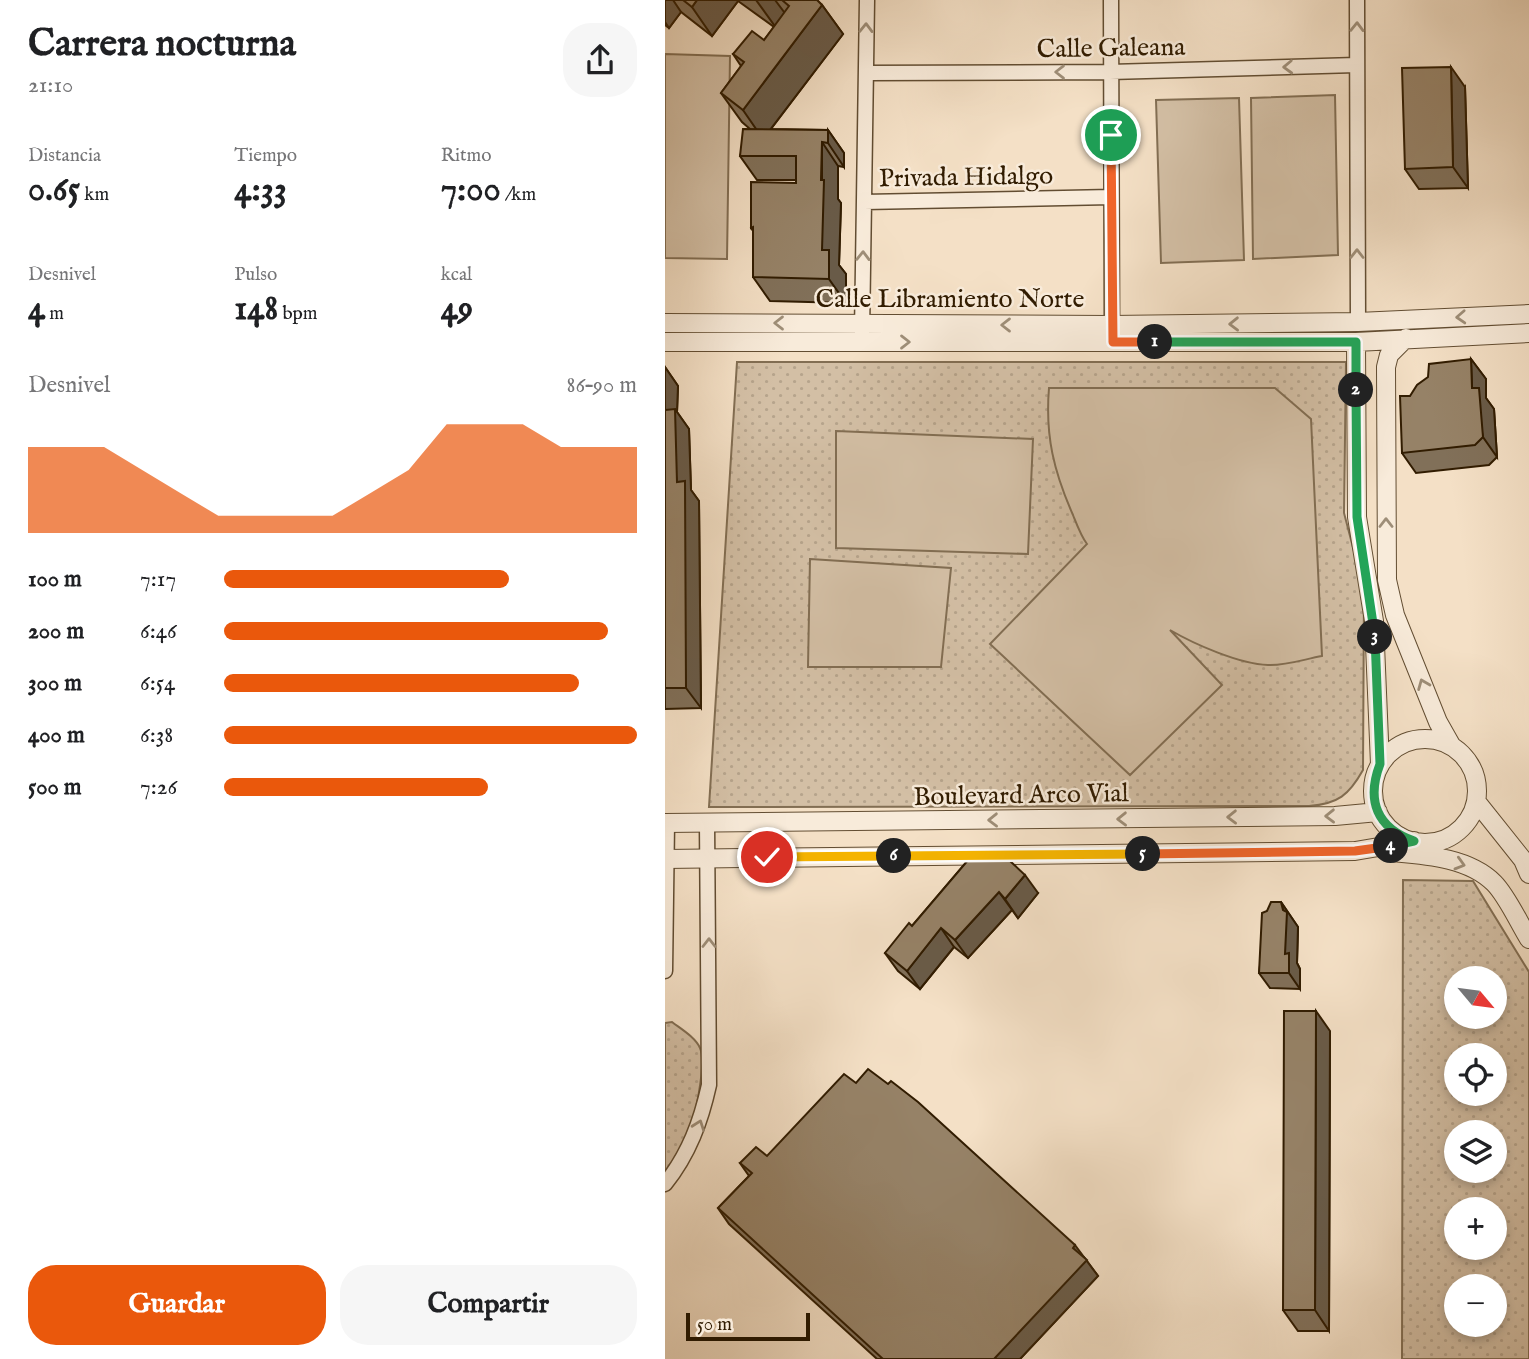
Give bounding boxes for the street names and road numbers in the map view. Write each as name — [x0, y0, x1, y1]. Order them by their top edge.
street label: Calle Galeana — [1036, 31, 1186, 66]
street label: Privada Hidalgo — [879, 159, 1053, 196]
street label: Calle Libramiento Norte — [816, 283, 1084, 316]
street label: Boulevard Arco Vial — [913, 777, 1130, 814]

